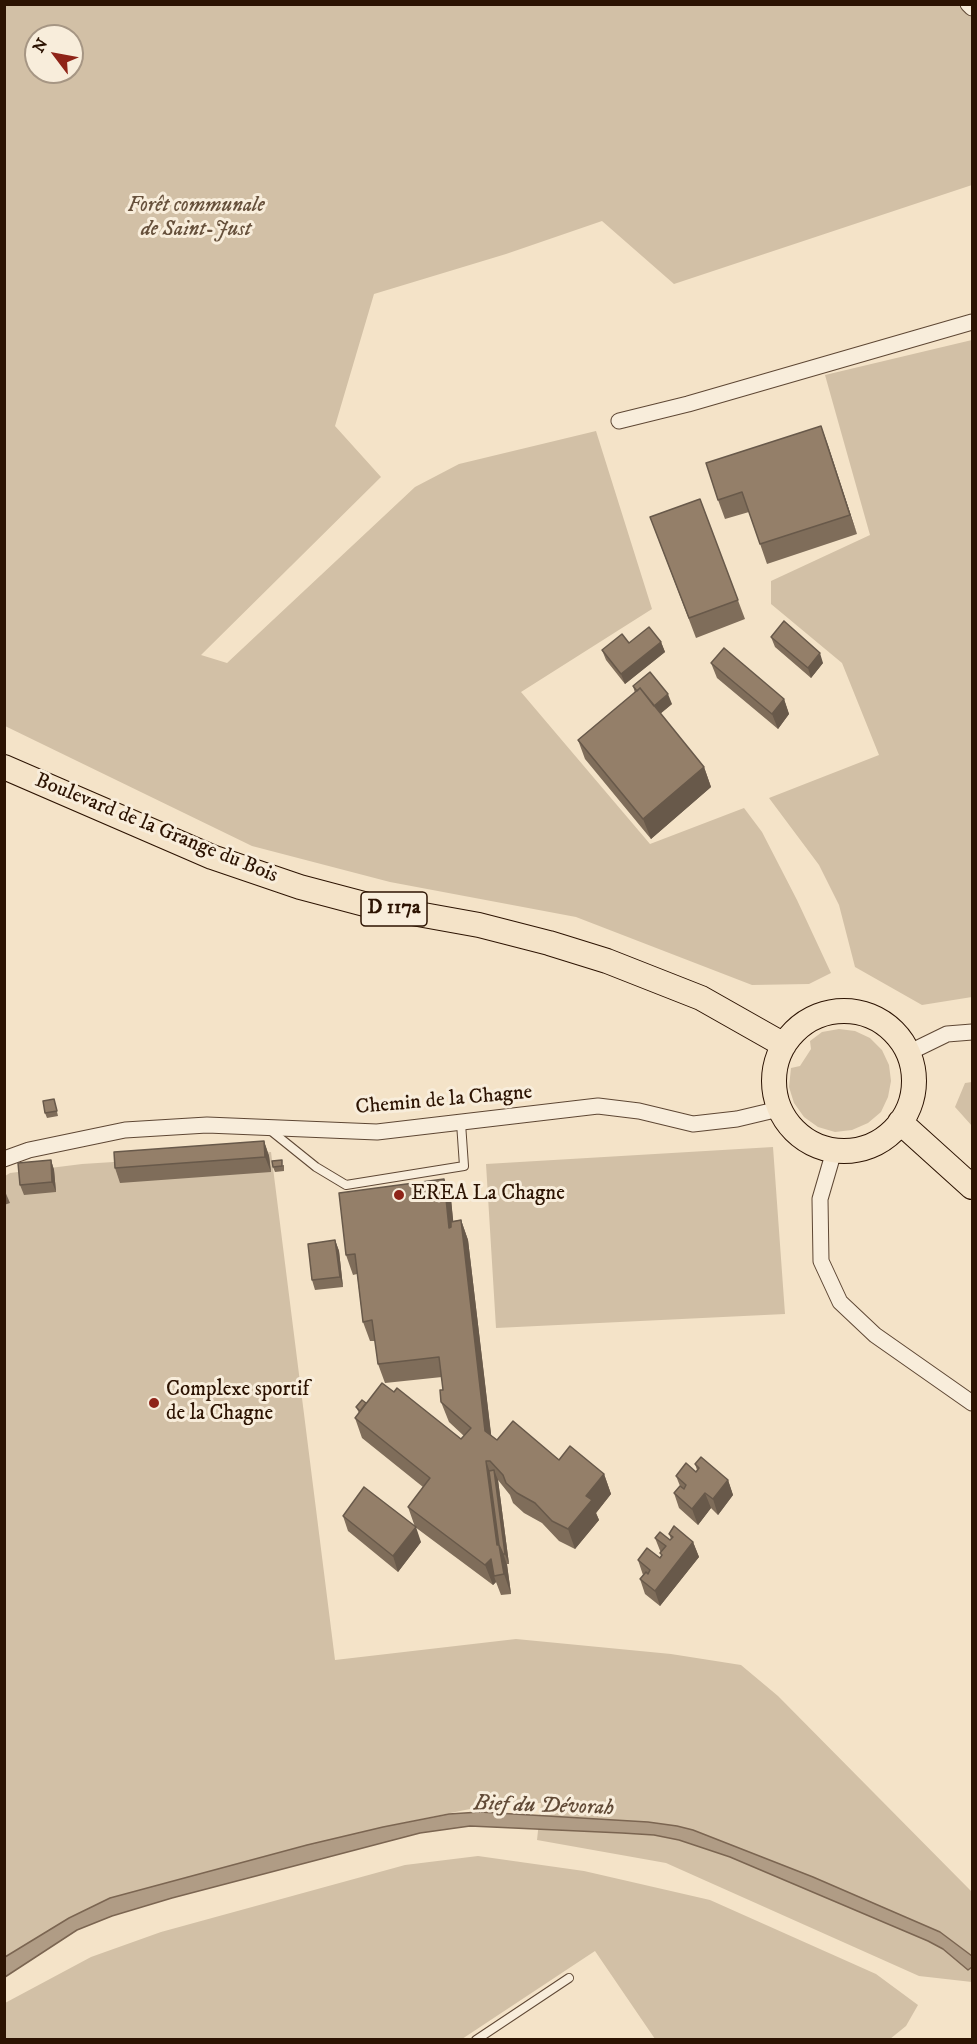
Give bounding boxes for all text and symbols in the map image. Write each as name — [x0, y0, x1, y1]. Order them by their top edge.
north arrow — [24, 24, 84, 84]
text: N — [28, 35, 52, 56]
park label: Forêt communale de Saint-Just — [127, 194, 265, 244]
street label: Boulevard de la Grange du Bois — [31, 769, 281, 889]
road number: D 117a — [361, 892, 427, 926]
street label: Chemin de la Chagne — [355, 1081, 533, 1121]
place label: EREA La Chagne — [411, 1182, 565, 1208]
marker: EREA La Chagne — [392, 1188, 406, 1202]
place label: Complexe sportif de la Chagne — [166, 1378, 309, 1428]
marker: Complexe sportif de la Chagne — [147, 1396, 161, 1410]
water label: Bief du Dévorah — [474, 1791, 614, 1823]

